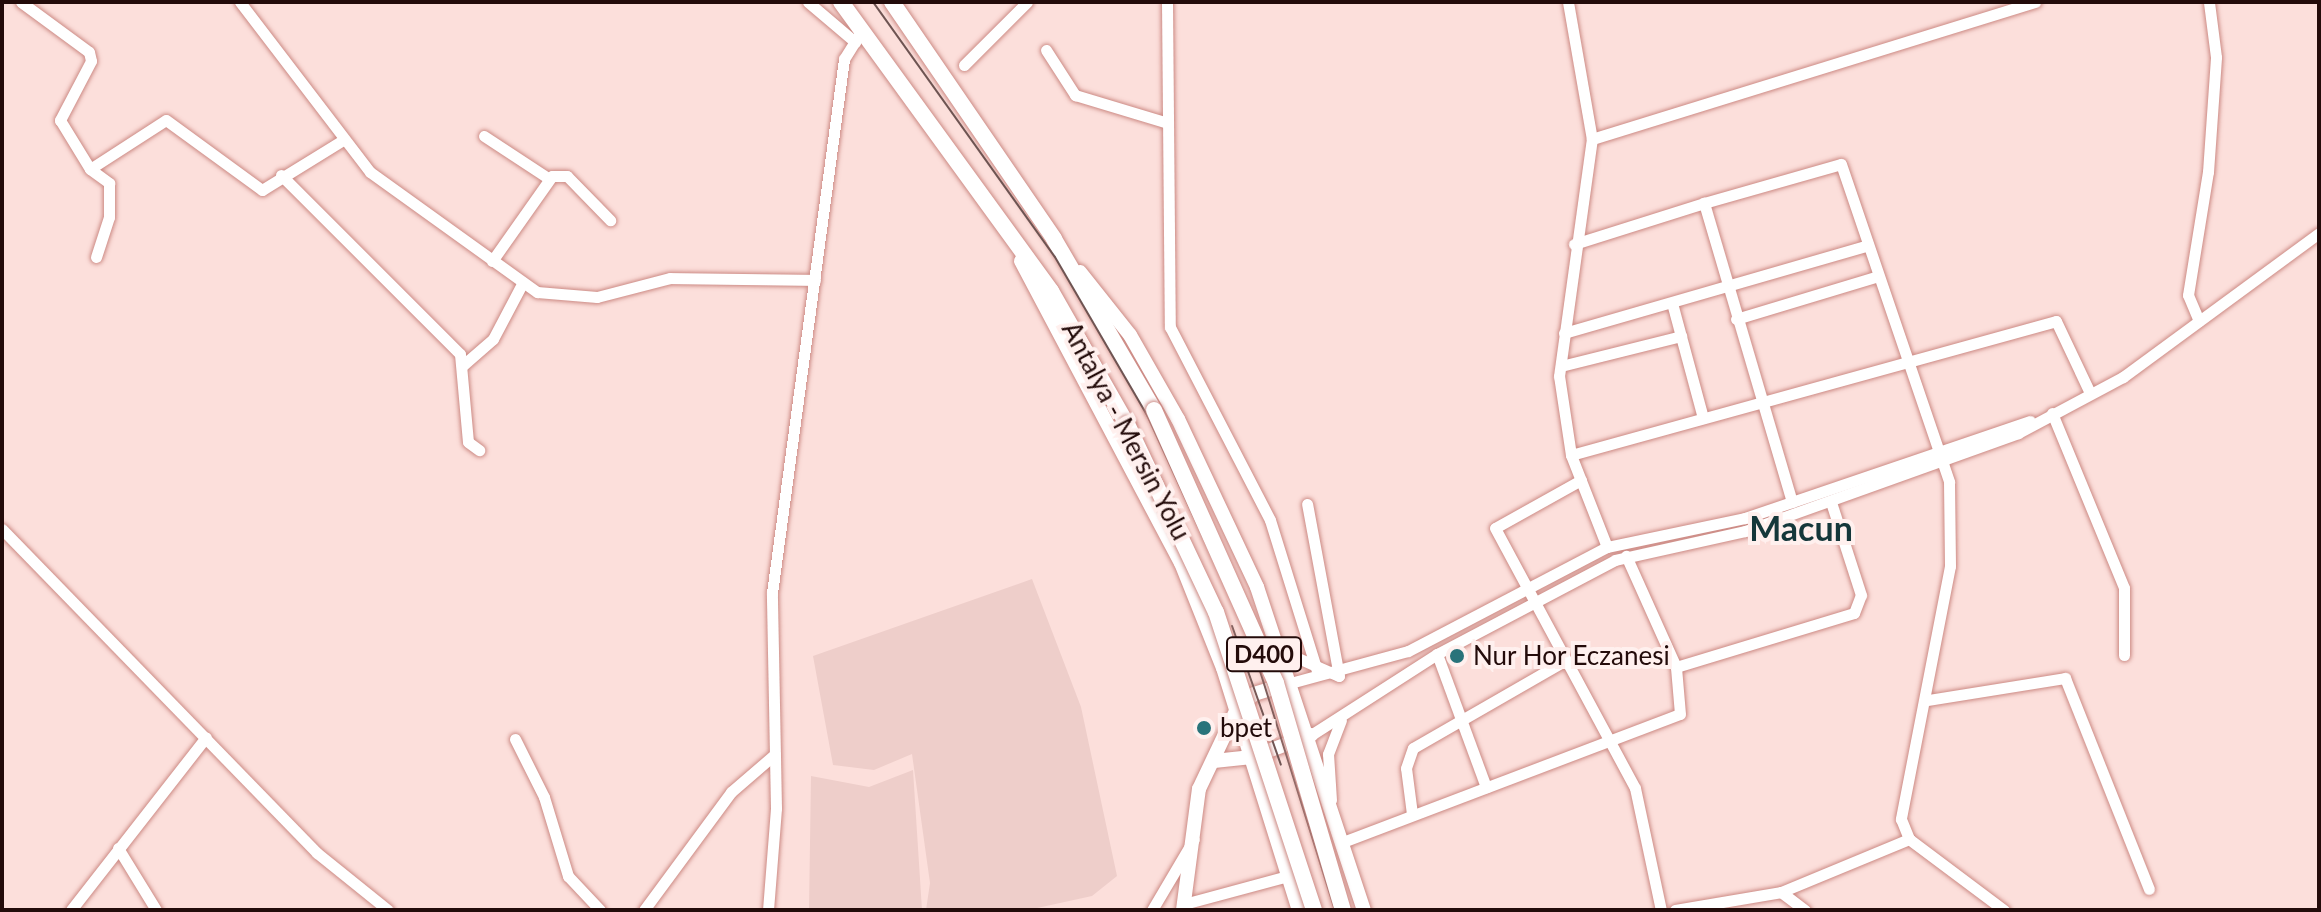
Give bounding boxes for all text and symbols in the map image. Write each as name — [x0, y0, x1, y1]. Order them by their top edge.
street label: Antalya - Mersin Yolu — [1055, 316, 1197, 546]
district label: Macun — [1749, 508, 1853, 548]
road number: D400 — [1224, 634, 1304, 674]
place label: Nur Hor Eczanesi — [1473, 640, 1671, 672]
marker: Nur Hor Eczanesi — [1448, 647, 1466, 665]
place label: bpet — [1220, 712, 1272, 744]
marker: bpet — [1195, 719, 1213, 737]

